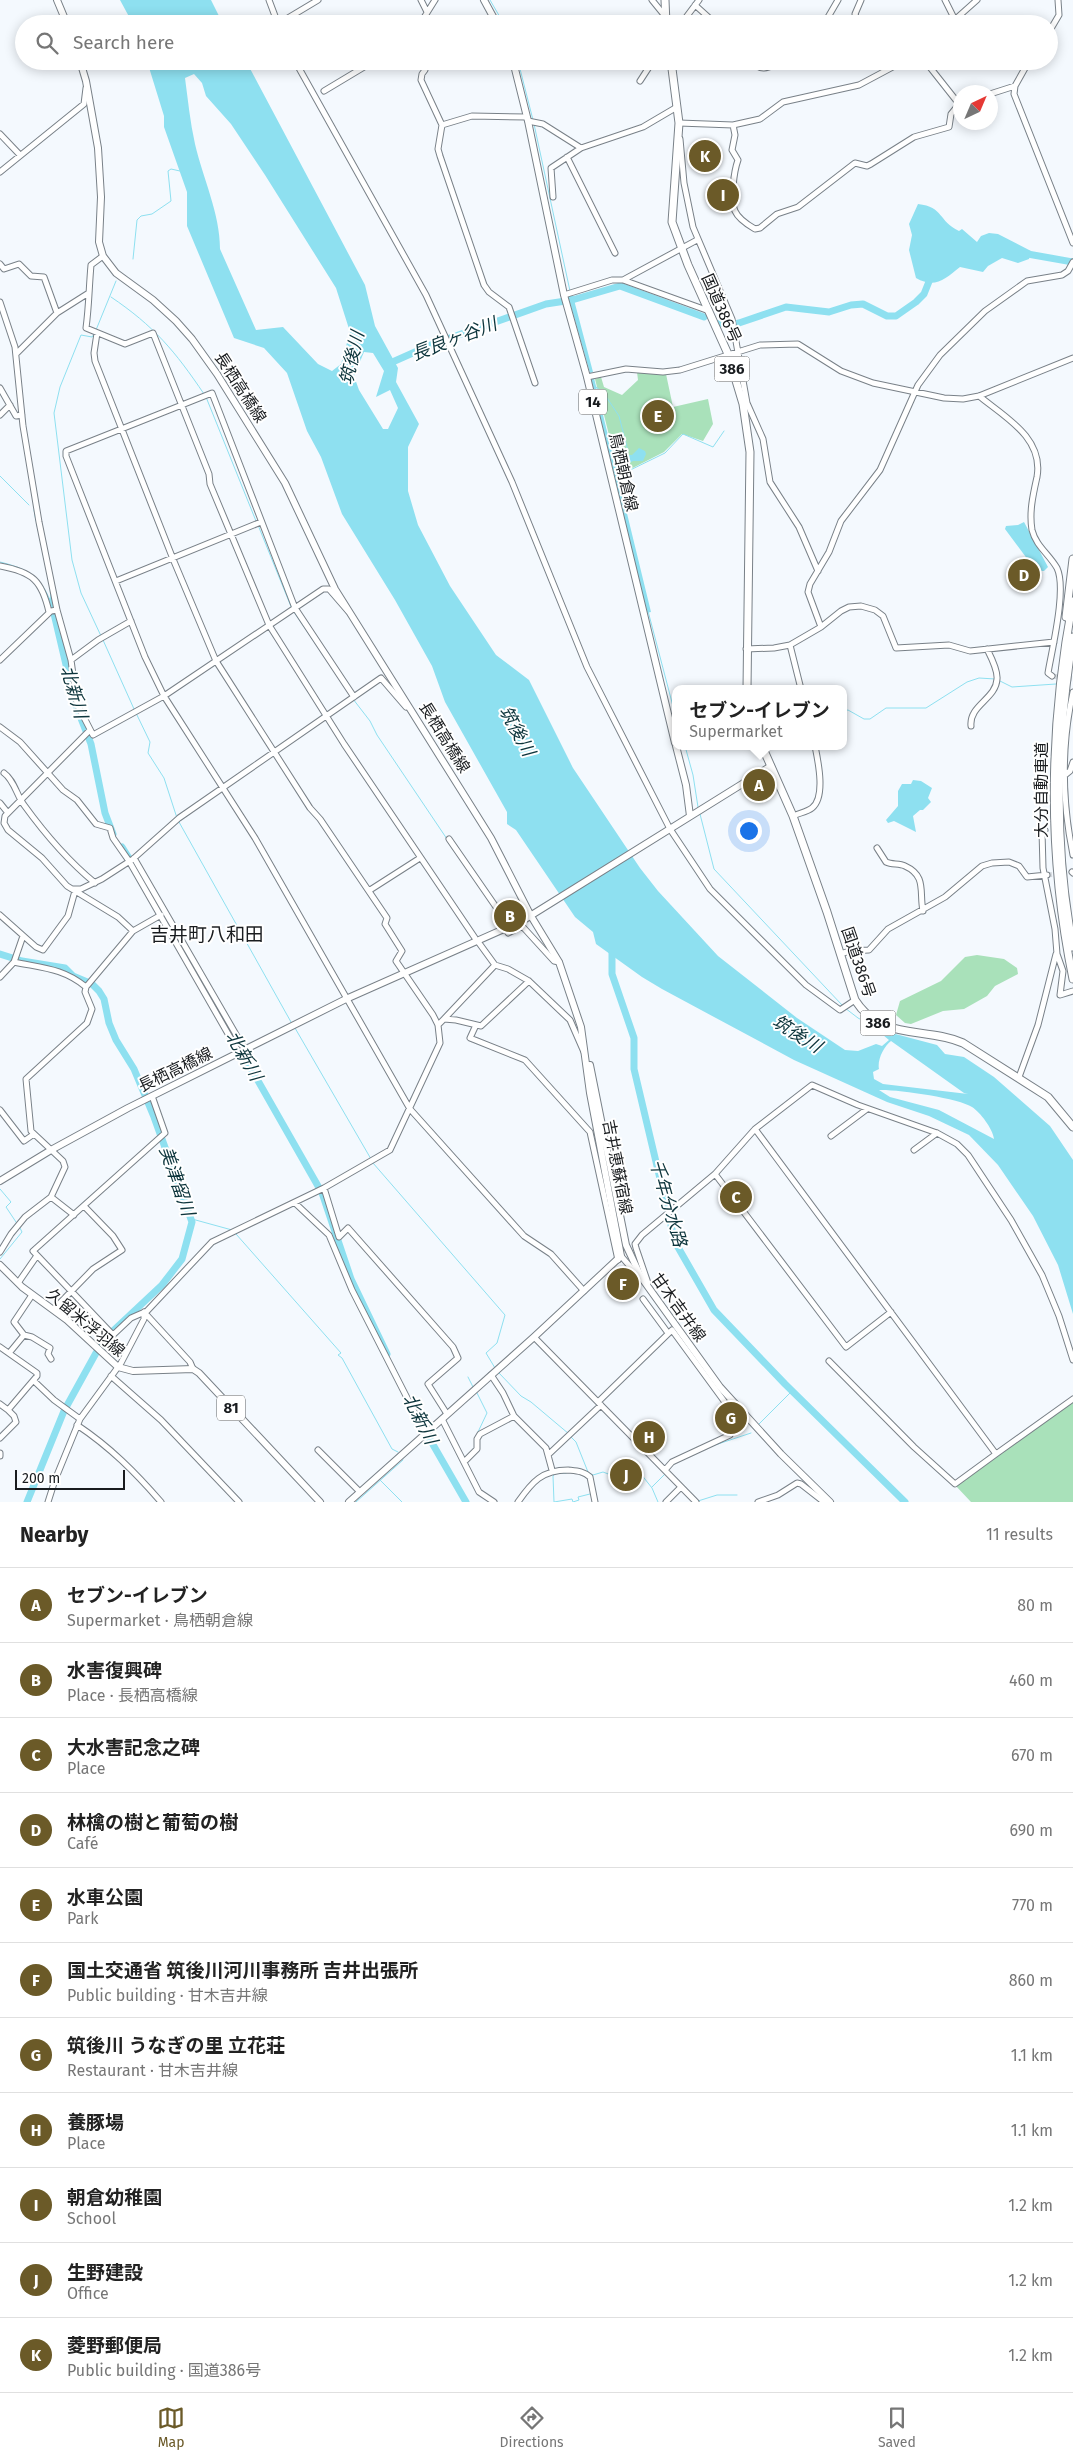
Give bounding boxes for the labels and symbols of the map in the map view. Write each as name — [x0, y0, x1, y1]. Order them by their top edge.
north arrow — [953, 85, 998, 130]
pin: K — [689, 137, 721, 175]
pin: I — [707, 176, 739, 214]
street label: 国道386号 — [698, 271, 745, 346]
water label: 長良ヶ谷川 — [408, 312, 502, 365]
water label: 筑後川 — [335, 327, 369, 387]
street label: 長栖高橋線 — [211, 349, 270, 426]
road number: 386 — [714, 356, 750, 382]
road number: 14 — [579, 390, 607, 414]
pin: E — [642, 397, 674, 435]
street label: 鳥栖朝倉線 — [605, 431, 642, 513]
pin: D — [1008, 556, 1040, 594]
water label: 北新川 — [56, 663, 93, 723]
street label: 長栖高橋線 — [415, 698, 474, 776]
water label: 筑後川 — [494, 702, 541, 762]
street label: 大分自動車道 — [1032, 742, 1051, 838]
pin: A — [743, 766, 775, 804]
your location — [736, 818, 762, 844]
pin: B — [494, 897, 526, 935]
district label: 吉井町八和田 — [150, 923, 264, 946]
street label: 国道386号 — [838, 924, 879, 1000]
water label: 筑後川 — [768, 1010, 827, 1059]
road number: 386 — [860, 1010, 896, 1036]
water label: 北新川 — [221, 1027, 268, 1087]
street label: 長栖高橋線 — [135, 1043, 215, 1096]
street label: 吉井恵蘇宿線 — [599, 1118, 636, 1216]
water label: 美津留川 — [155, 1143, 200, 1221]
water label: 千年分水路 — [645, 1157, 692, 1251]
pin: C — [720, 1178, 752, 1216]
pin: F — [607, 1265, 639, 1303]
street label: 甘木吉井線 — [647, 1269, 710, 1345]
street label: 久留米浮羽線 — [43, 1284, 129, 1361]
water label: 北新川 — [398, 1390, 443, 1450]
road number: 81 — [217, 1396, 245, 1420]
pin: G — [715, 1399, 747, 1437]
pin: H — [633, 1418, 665, 1456]
pin: J — [610, 1456, 642, 1494]
scale bar — [15, 1467, 125, 1490]

